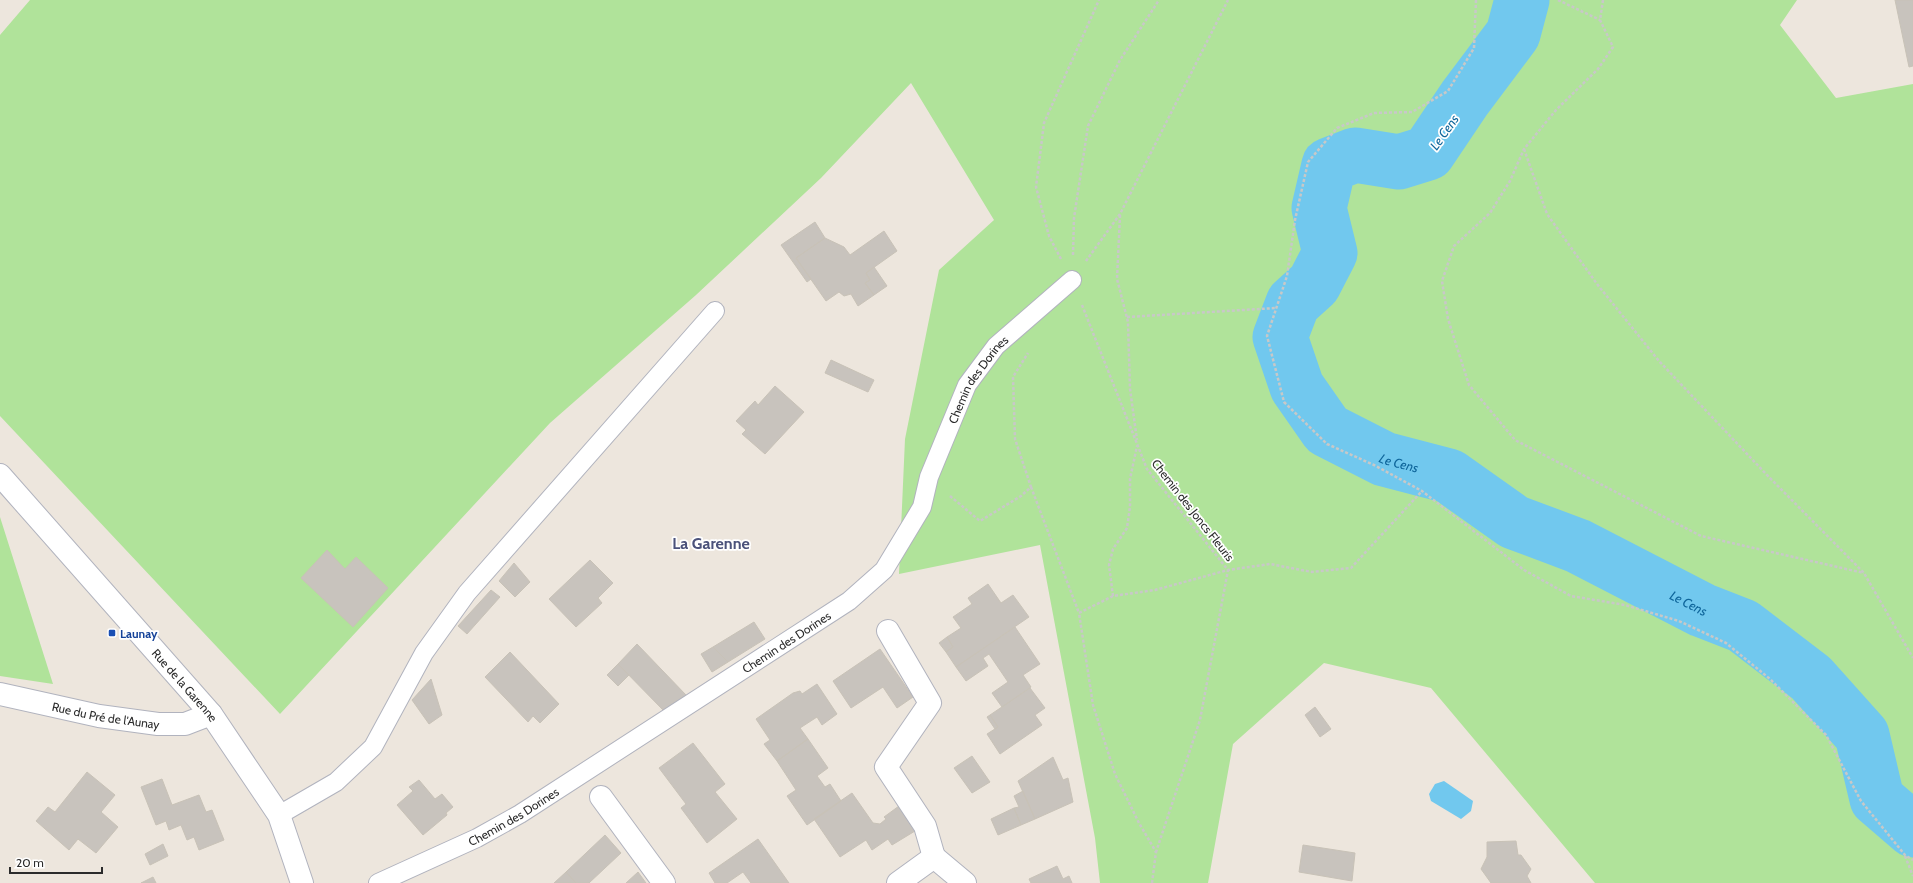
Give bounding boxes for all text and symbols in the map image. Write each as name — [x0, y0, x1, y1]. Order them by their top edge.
water label: Le Cens — [1426, 111, 1462, 153]
street label: Chemin des Dorines — [944, 332, 1011, 426]
water label: Le Cens — [1377, 450, 1420, 476]
street label: Chemin des Joncs Fleuris — [1149, 456, 1237, 564]
district label: La Garenne — [672, 534, 750, 553]
water label: Le Cens — [1667, 587, 1709, 619]
street label: Chemin des Dorines — [739, 608, 833, 676]
place label: Launay — [120, 626, 158, 641]
marker: Launay — [107, 628, 117, 638]
street label: Rue de la Garenne — [149, 645, 221, 724]
street label: Rue du Pré de l'Aunay — [51, 698, 160, 732]
street label: Chemin des Dorines — [466, 784, 561, 849]
scale bar — [10, 849, 102, 875]
text: 20 m — [16, 855, 44, 870]

